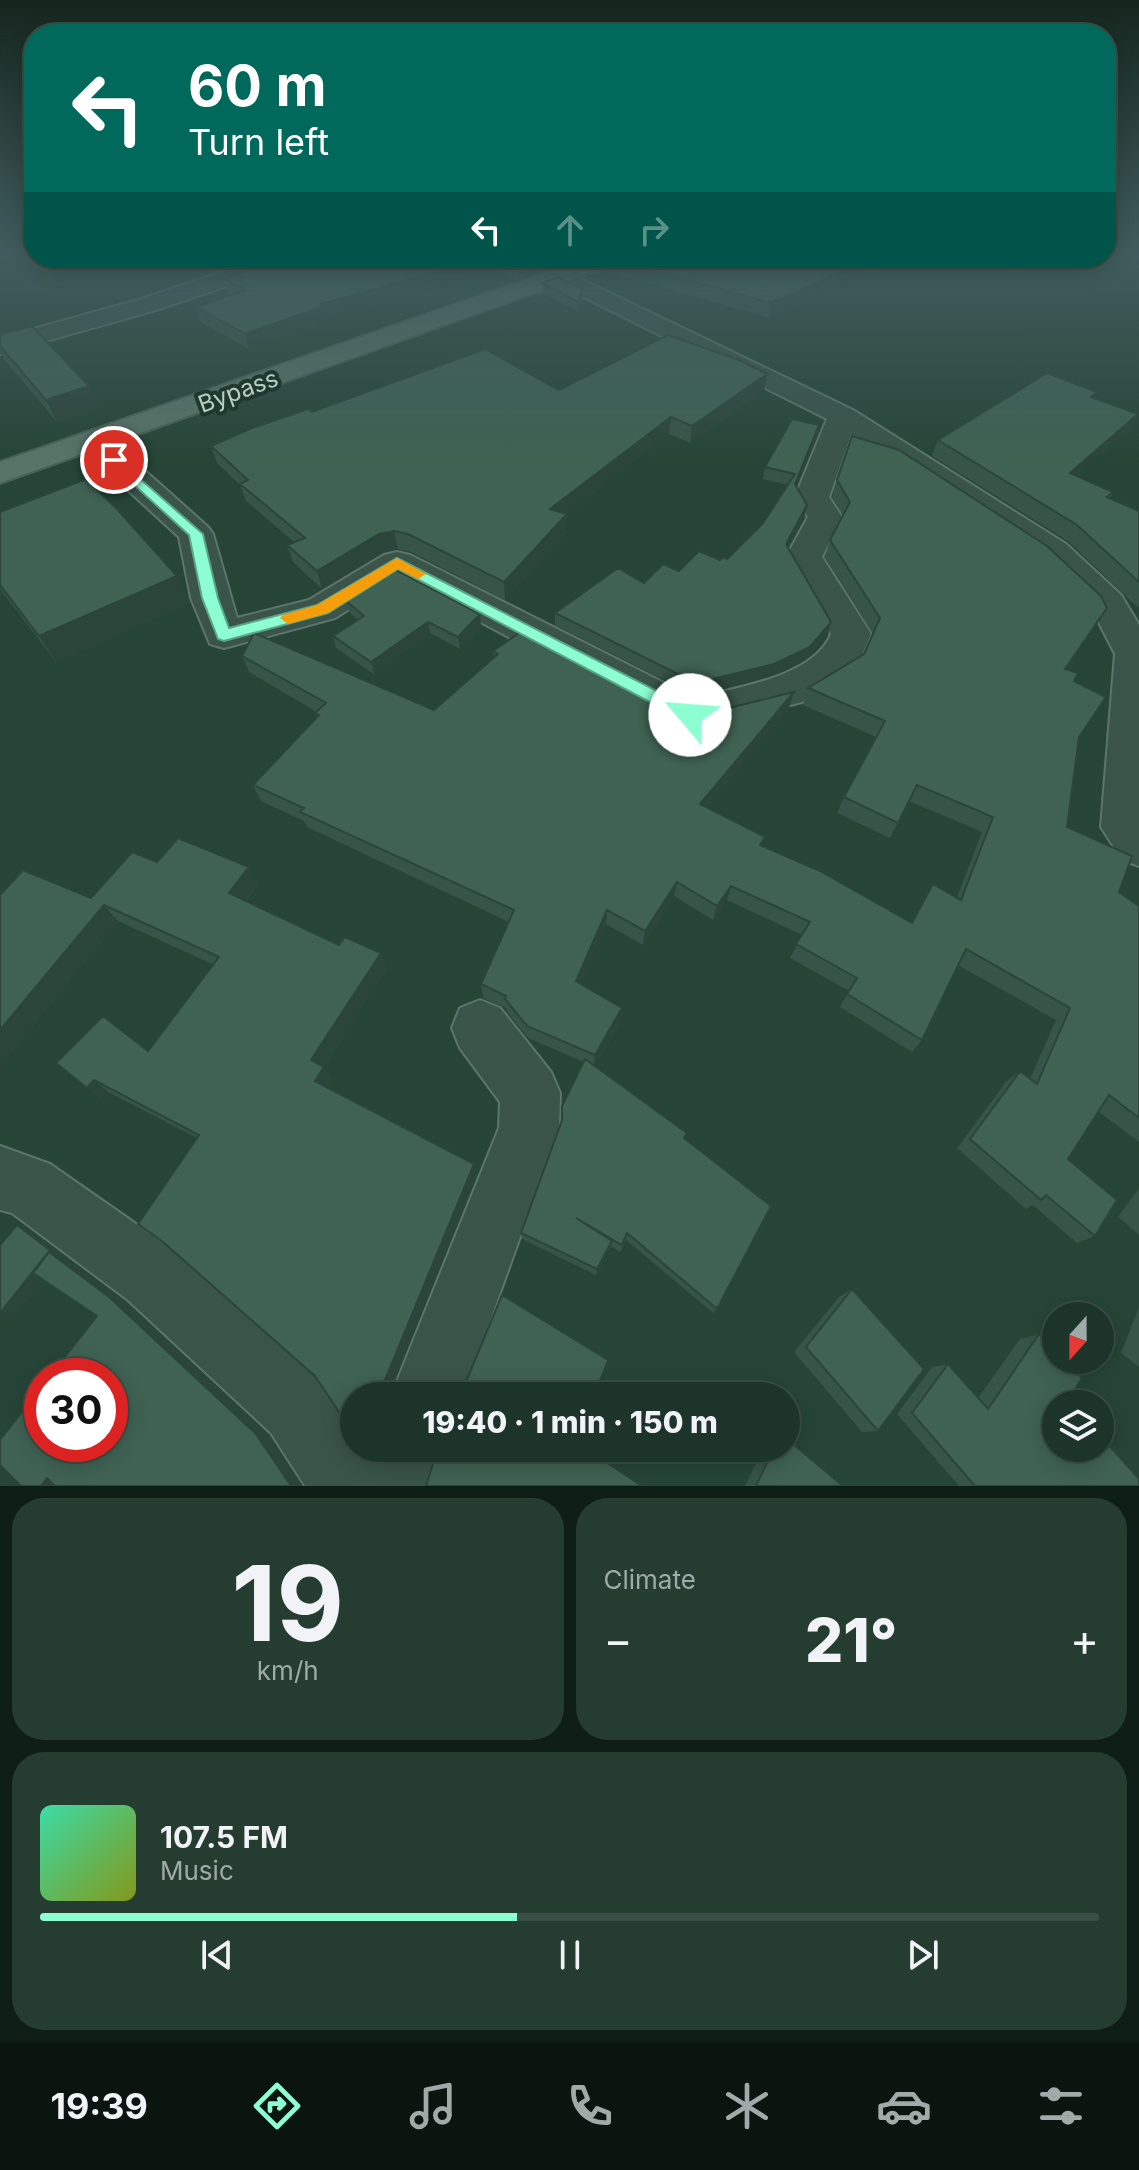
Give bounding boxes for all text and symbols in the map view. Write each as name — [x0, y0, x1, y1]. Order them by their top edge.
text: 60 m — [188, 52, 327, 120]
icon: left — [56, 56, 160, 160]
text: Turn left — [188, 120, 329, 164]
icon: left — [464, 208, 508, 252]
icon: ahead — [548, 208, 592, 252]
icon: right — [632, 208, 676, 252]
street label: Bypass — [194, 363, 282, 419]
pin — [80, 426, 148, 494]
icon: arrive — [92, 438, 136, 482]
position arrow — [648, 673, 732, 757]
north arrow — [1042, 1302, 1114, 1374]
map controls — [1042, 1302, 1114, 1462]
speed limit sign: 30 — [24, 1358, 128, 1462]
button: layers — [1042, 1390, 1114, 1462]
text: 19:40 · 1 min · 150 m — [422, 1404, 718, 1440]
text: 19 — [232, 1540, 344, 1666]
text: Climate — [604, 1564, 696, 1595]
text: 21° — [805, 1604, 897, 1676]
text: − — [604, 1613, 633, 1667]
text: + — [1070, 1613, 1099, 1667]
text: km/h — [257, 1655, 319, 1686]
text: 107.5 FM — [160, 1819, 288, 1855]
text: Music — [160, 1855, 234, 1886]
icon: previous — [195, 1933, 239, 1977]
icon: pause — [548, 1933, 592, 1977]
icon: next — [901, 1933, 945, 1977]
icon: directions — [249, 2078, 305, 2134]
icon: music — [405, 2078, 461, 2134]
icon: phone — [562, 2078, 618, 2134]
icon: climate — [719, 2078, 775, 2134]
icon: car — [876, 2078, 932, 2134]
icon: filters — [1033, 2078, 1089, 2134]
text: 19:39 — [50, 2084, 148, 2128]

